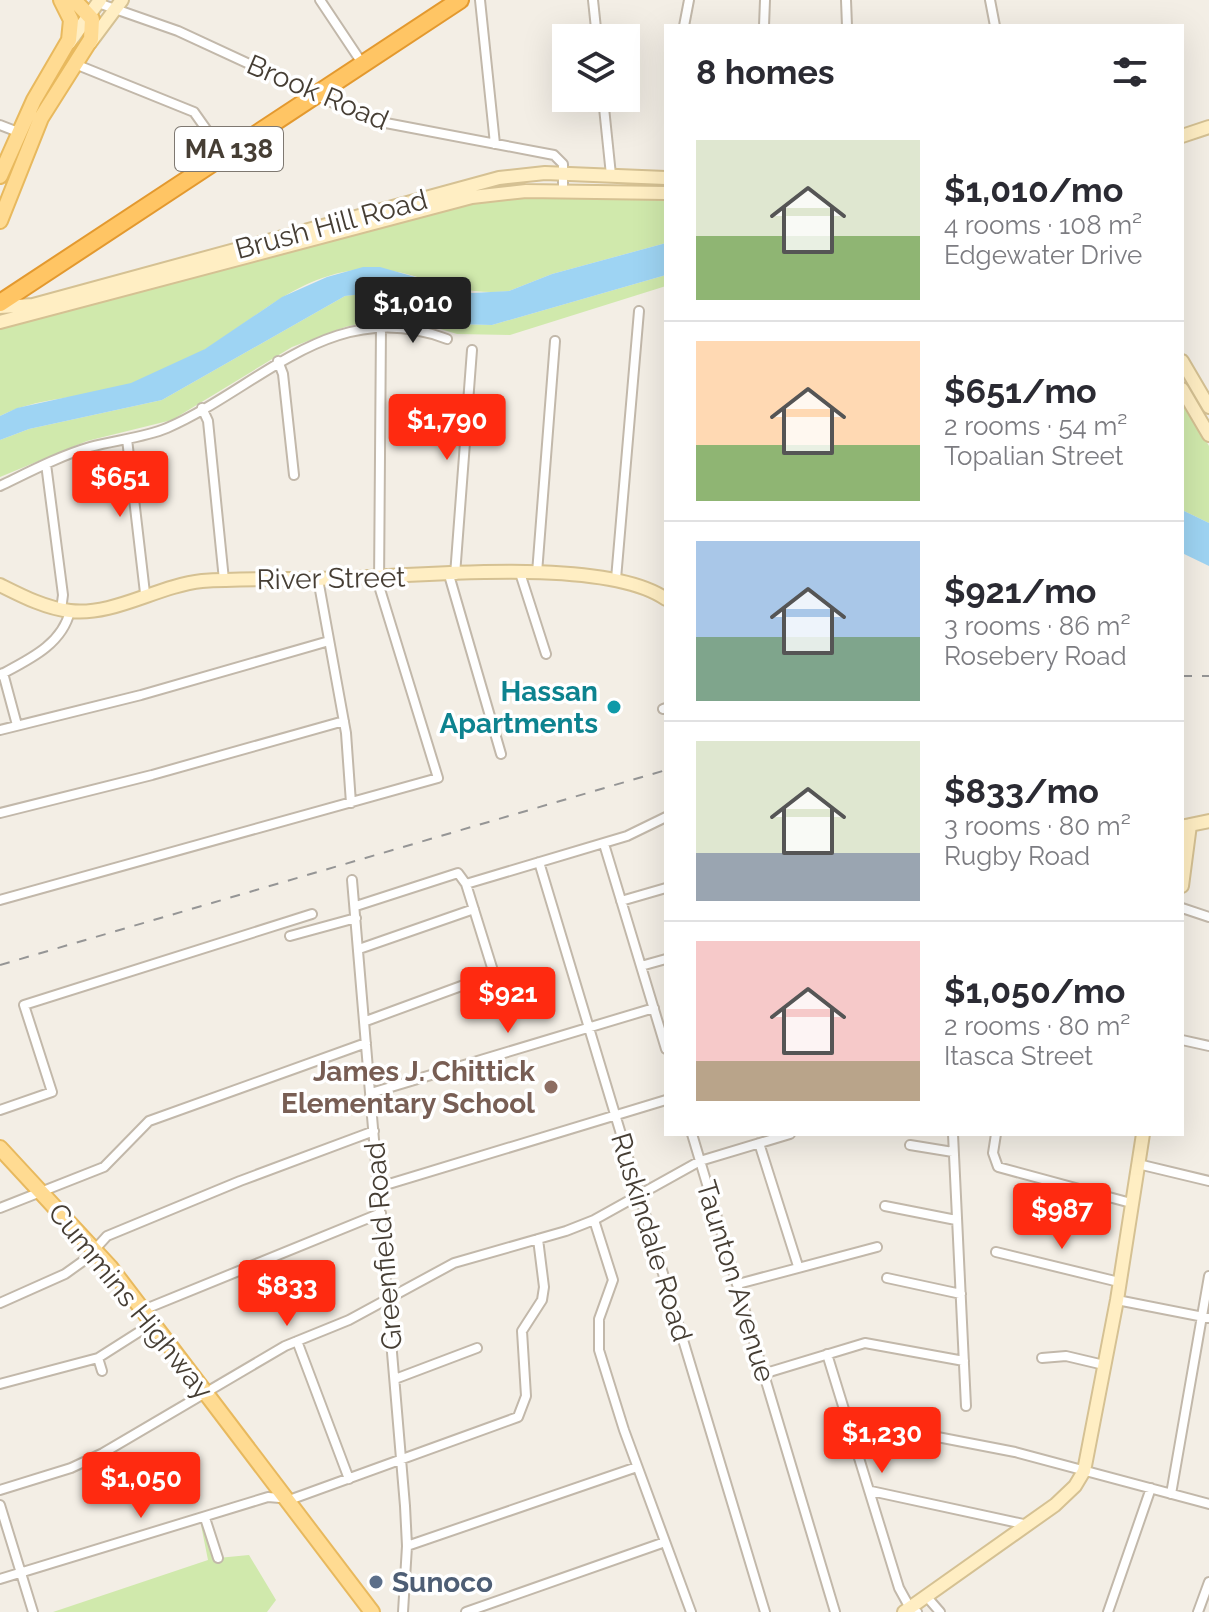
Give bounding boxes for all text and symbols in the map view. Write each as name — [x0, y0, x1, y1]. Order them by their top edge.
map controls — [552, 24, 640, 112]
button: layers — [552, 24, 640, 112]
street label: Brook Road — [242, 48, 394, 137]
icon: filters — [1108, 50, 1152, 94]
text: 8 homes — [696, 52, 835, 92]
road number: MA 138 — [175, 127, 283, 171]
text: $1,010/mo — [944, 170, 1123, 210]
icon: home — [760, 172, 856, 268]
street label: Brush Hill Road — [231, 183, 431, 266]
text: 4 rooms · 108 m² — [944, 210, 1142, 240]
text: Edgewater Drive — [944, 240, 1142, 270]
pin: $1,010 — [348, 277, 478, 345]
text: $1,010 — [373, 288, 453, 318]
text: $651/mo — [944, 371, 1097, 411]
icon: home — [760, 373, 856, 469]
pin: $1,790 — [382, 394, 512, 462]
text: $1,790 — [407, 405, 487, 435]
text: 2 rooms · 54 m² — [944, 411, 1127, 441]
text: Topalian Street — [944, 441, 1123, 471]
pin: $651 — [73, 451, 167, 519]
text: $651 — [90, 462, 150, 492]
street label: River Street — [256, 561, 406, 596]
text: $921/mo — [944, 571, 1096, 611]
icon: home — [760, 573, 856, 669]
text: 3 rooms · 86 m² — [944, 611, 1131, 641]
text: Rosebery Road — [944, 641, 1127, 671]
place label: Hassan Apartments — [440, 675, 598, 740]
marker: Hassan Apartments — [605, 698, 623, 716]
text: $833/mo — [944, 771, 1099, 811]
icon: home — [760, 773, 856, 869]
text: 3 rooms · 80 m² — [944, 811, 1131, 841]
text: Rugby Road — [944, 841, 1090, 871]
pin: $921 — [461, 967, 555, 1035]
text: $1,050/mo — [944, 971, 1125, 1011]
icon: home — [760, 973, 856, 1069]
text: $921 — [478, 978, 538, 1008]
text: 2 rooms · 80 m² — [944, 1011, 1130, 1041]
text: Itasca Street — [944, 1041, 1093, 1071]
place label: James J. Chittick Elementary School — [281, 1055, 535, 1120]
marker: James J. Chittick Elementary School — [542, 1078, 560, 1096]
street label: Ruskindale Road — [604, 1129, 699, 1346]
street label: Greenfield Road — [358, 1141, 409, 1351]
street label: Taunton Avenue — [689, 1176, 782, 1386]
pin: $987 — [1015, 1183, 1109, 1251]
text: $987 — [1031, 1194, 1093, 1224]
street label: Cummins Highway — [41, 1197, 220, 1406]
pin: $833 — [240, 1260, 334, 1328]
text: $833 — [256, 1271, 318, 1301]
pin: $1,230 — [817, 1407, 947, 1475]
text: $1,230 — [842, 1418, 922, 1448]
pin: $1,050 — [76, 1452, 206, 1520]
text: $1,050 — [100, 1463, 182, 1493]
place label: Sunoco — [392, 1566, 493, 1599]
marker: Sunoco — [367, 1573, 385, 1591]

